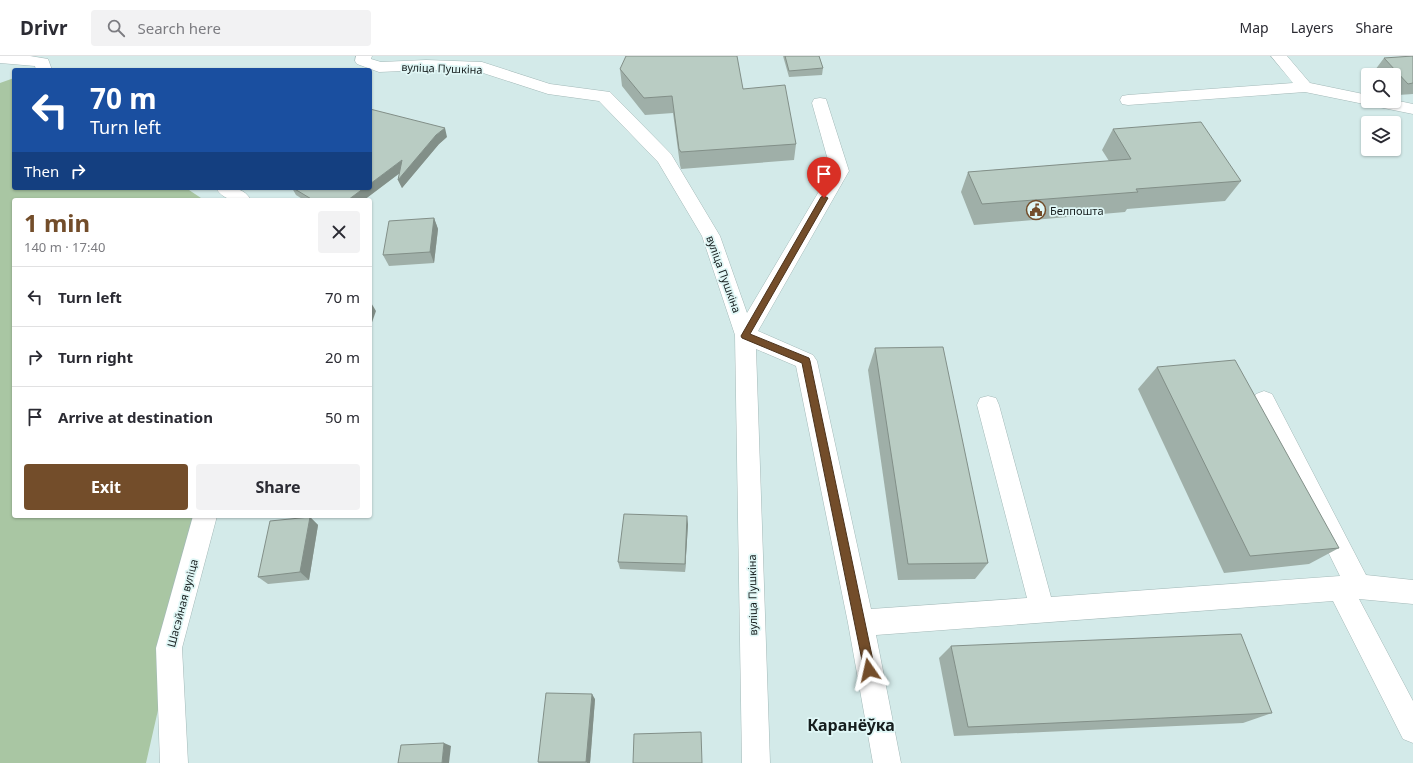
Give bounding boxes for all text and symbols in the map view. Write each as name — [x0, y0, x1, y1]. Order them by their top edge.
search box — [91, 10, 371, 46]
text: Drivr — [20, 15, 67, 41]
icon: search — [105, 17, 127, 39]
text: Search here — [137, 18, 221, 38]
text: Map — [1240, 18, 1269, 37]
text: Layers — [1291, 18, 1333, 37]
text: Share — [1355, 18, 1393, 37]
street label: вуліца Пушкіна — [401, 59, 483, 77]
map controls — [1361, 68, 1401, 156]
button: search — [1361, 68, 1401, 108]
text: 70 m — [90, 79, 157, 117]
icon: left — [24, 84, 76, 136]
text: Turn left — [90, 115, 161, 139]
button: layers — [1361, 116, 1401, 156]
pin — [807, 157, 841, 198]
icon: right — [67, 160, 89, 182]
text: Then — [24, 161, 59, 181]
icon: arrive — [813, 163, 835, 185]
public building icon: Белпошта — [1025, 199, 1047, 221]
place label: Белпошта — [1050, 203, 1104, 218]
text: 1 min — [24, 206, 90, 239]
button: close — [318, 211, 360, 253]
street label: вуліца Пушкіна — [703, 233, 745, 315]
text: 140 m · 17:40 — [24, 238, 105, 256]
icon: left — [24, 286, 46, 308]
text: Turn left — [58, 287, 122, 307]
text: 70 m — [325, 287, 360, 307]
icon: right — [24, 346, 46, 368]
text: Turn right — [58, 347, 133, 367]
text: 20 m — [325, 347, 360, 367]
icon: arrive — [24, 406, 46, 428]
text: Arrive at destination — [58, 407, 213, 427]
text: 50 m — [325, 407, 360, 427]
button: Exit — [24, 464, 188, 510]
button: Share — [196, 464, 360, 510]
street label: вуліца Пушкіна — [744, 554, 760, 636]
street label: Шасэйная вуліца — [163, 557, 201, 649]
position arrow — [848, 649, 890, 691]
district label: Каранёўка — [807, 714, 895, 736]

